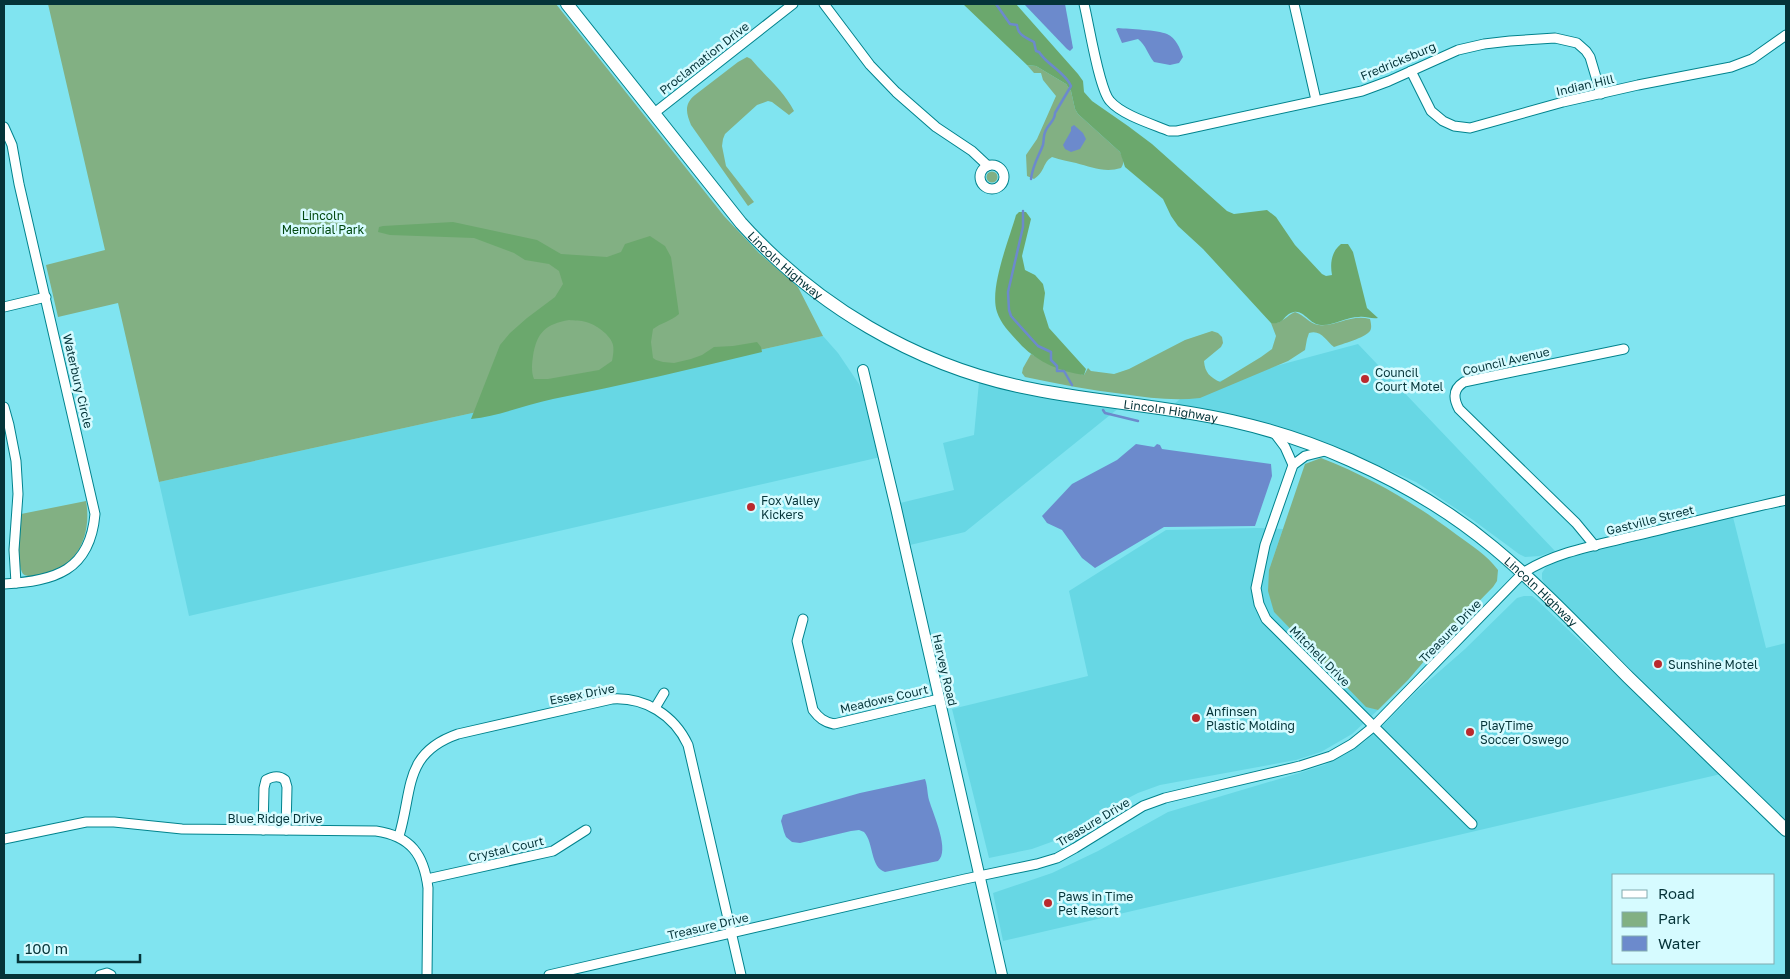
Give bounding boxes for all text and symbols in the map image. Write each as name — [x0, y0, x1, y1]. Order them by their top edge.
street label: Proclamation Drive — [656, 18, 752, 98]
street label: Fredricksburg — [1358, 38, 1438, 84]
street label: Indian Hill — [1555, 71, 1616, 99]
park label: Lincoln Memorial Park — [282, 208, 365, 237]
street label: Lincoln Highway — [745, 228, 826, 302]
street label: Waterbury Circle — [60, 332, 96, 430]
street label: Council Avenue — [1461, 344, 1551, 378]
place label: Council Court Motel — [1375, 365, 1444, 394]
marker: Council Court Motel — [1359, 373, 1371, 385]
street label: Lincoln Highway — [1123, 396, 1220, 425]
place label: Fox Valley Kickers — [761, 493, 820, 522]
marker: Fox Valley Kickers — [745, 501, 757, 513]
street label: Gastville Street — [1605, 502, 1695, 538]
street label: Lincoln Highway — [1502, 553, 1581, 630]
street label: Treasure Drive — [1416, 596, 1484, 666]
street label: Mitchell Drive — [1287, 623, 1353, 689]
street label: Harvey Road — [929, 633, 961, 707]
place label: Sunshine Motel — [1668, 657, 1758, 672]
marker: Sunshine Motel — [1652, 658, 1664, 670]
street label: Essex Drive — [548, 680, 616, 708]
street label: Meadows Court — [838, 682, 930, 716]
place label: Anfinsen Plastic Molding — [1206, 704, 1295, 733]
marker: Anfinsen Plastic Molding — [1190, 712, 1202, 724]
place label: PlayTime Soccer Oswego — [1480, 718, 1569, 747]
marker: PlayTime Soccer Oswego — [1464, 726, 1476, 738]
street label: Treasure Drive — [1054, 794, 1132, 850]
street label: Blue Ridge Drive — [228, 811, 323, 826]
street label: Crystal Court — [467, 833, 545, 865]
legend — [1612, 874, 1775, 964]
text: Road — [1658, 884, 1695, 902]
place label: Paws in Time Pet Resort — [1058, 889, 1133, 918]
marker: Paws in Time Pet Resort — [1042, 897, 1054, 909]
street label: Treasure Drive — [666, 909, 750, 943]
text: Park — [1658, 909, 1691, 927]
scale bar — [18, 932, 140, 964]
text: Water — [1658, 934, 1701, 952]
text: 100 m — [25, 939, 68, 957]

